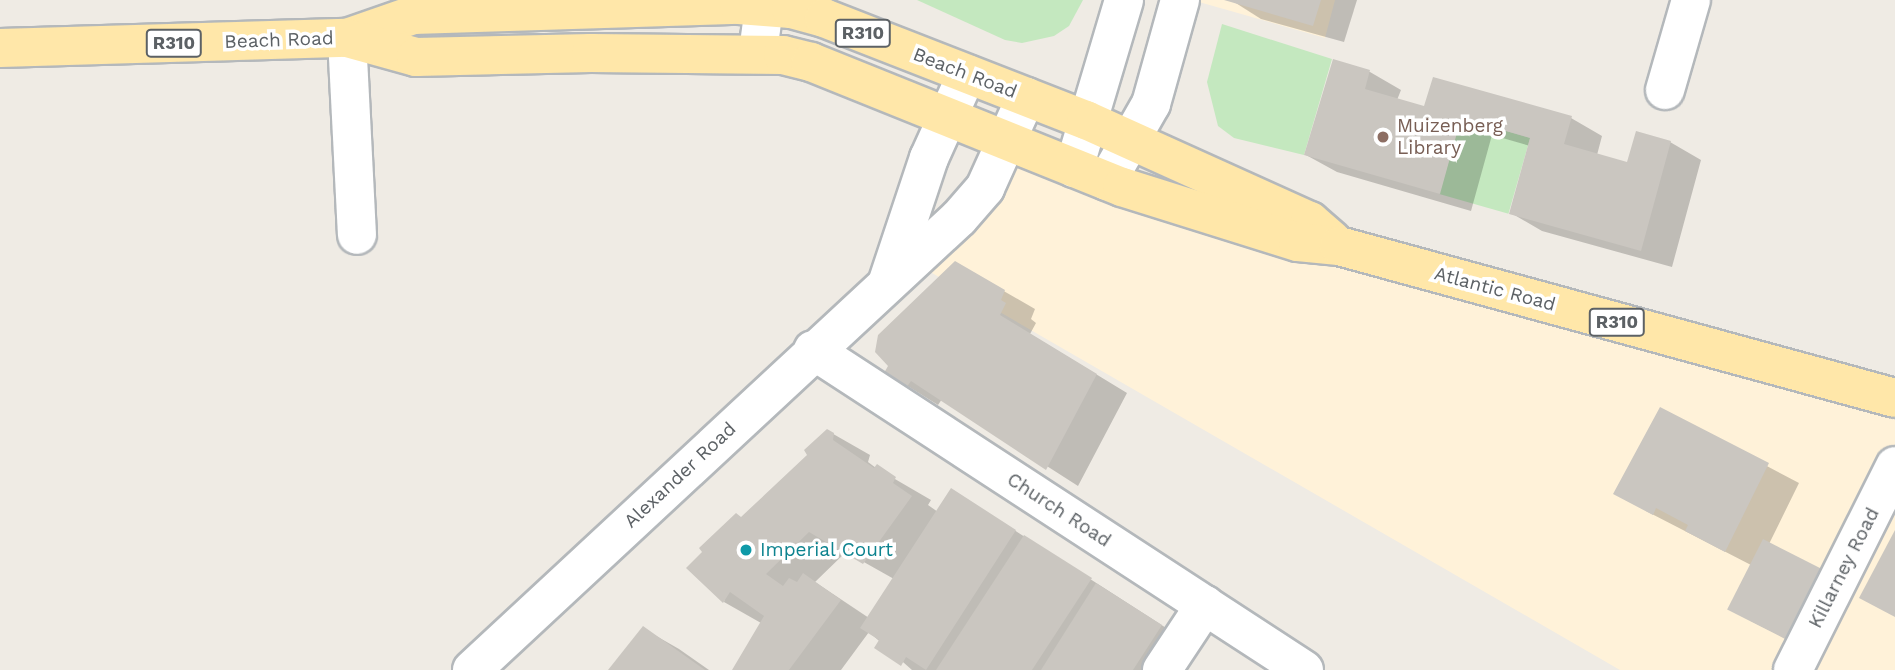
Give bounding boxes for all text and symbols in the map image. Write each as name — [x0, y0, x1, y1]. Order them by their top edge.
road number: R310 — [833, 18, 893, 48]
street label: Beach Road — [224, 27, 334, 53]
road number: R310 — [144, 28, 204, 58]
street label: Beach Road — [910, 43, 1020, 103]
place label: Muizenberg Library — [1397, 115, 1503, 159]
marker: Muizenberg Library — [1375, 129, 1391, 145]
street label: Atlantic Road — [1432, 262, 1558, 316]
road number: R310 — [1587, 308, 1647, 336]
street label: Alexander Road — [619, 417, 741, 533]
street label: Church Road — [1003, 468, 1115, 552]
street label: Killarney Road — [1804, 504, 1884, 632]
place label: Imperial Court — [760, 539, 894, 561]
marker: Imperial Court — [738, 542, 754, 558]

